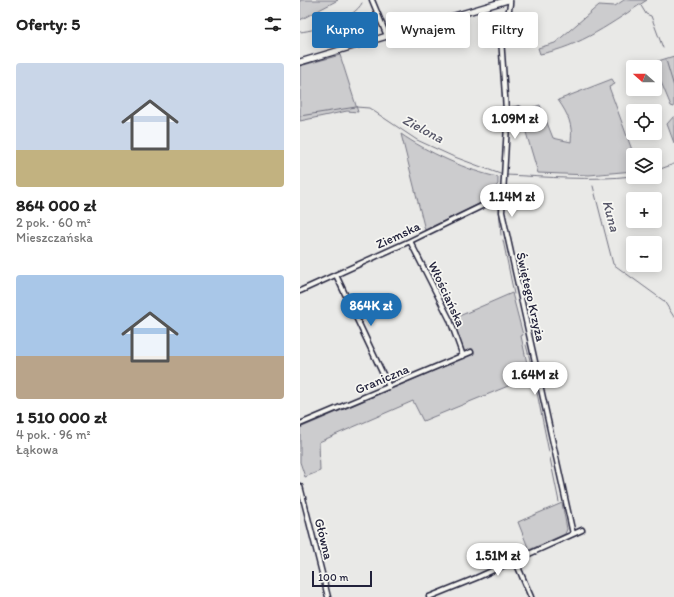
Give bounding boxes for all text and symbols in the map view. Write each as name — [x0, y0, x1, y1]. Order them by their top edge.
chip: Kupno — [312, 12, 378, 48]
chip: Wynajem — [386, 12, 470, 48]
chip: Filtry — [478, 12, 538, 48]
icon: filters — [262, 13, 284, 35]
text: Oferty: 5 — [16, 14, 80, 34]
north arrow — [626, 60, 662, 96]
map controls — [626, 60, 662, 272]
icon: home — [114, 89, 186, 161]
button: locate — [626, 104, 662, 140]
pin: 1.09M zł — [474, 106, 556, 140]
water label: Zielona — [400, 111, 447, 147]
text: 1.09M zł — [492, 111, 538, 126]
button: layers — [626, 148, 662, 184]
pin: 1.14M zł — [471, 184, 553, 218]
text: 1.14M zł — [489, 189, 535, 204]
button: + — [626, 192, 662, 228]
text: 864 000 zł — [16, 195, 96, 215]
water label: Kuna — [599, 199, 624, 234]
text: 2 pok. · 60 m² — [16, 215, 91, 230]
street label: Ziemska — [373, 218, 423, 252]
text: Mieszczańska — [16, 230, 93, 245]
button: − — [626, 236, 662, 272]
street label: Świętego Krzyża — [513, 251, 549, 343]
street label: Włościańska — [425, 259, 469, 329]
pin: 864K zł — [334, 293, 408, 327]
text: 864K zł — [350, 298, 392, 313]
icon: home — [114, 301, 186, 373]
street label: Graniczna — [353, 361, 411, 397]
pin: 1.64M zł — [494, 362, 576, 396]
text: 1.64M zł — [512, 367, 558, 382]
text: 1 510 000 zł — [16, 407, 107, 427]
text: 4 pok. · 96 m² — [16, 427, 91, 442]
text: Łąkowa — [16, 442, 58, 457]
street label: Główna — [312, 517, 336, 561]
pin: 1.51M zł — [457, 543, 539, 577]
text: 1.51M zł — [476, 548, 520, 563]
scale bar — [312, 569, 372, 588]
text: 100 m — [318, 571, 348, 584]

